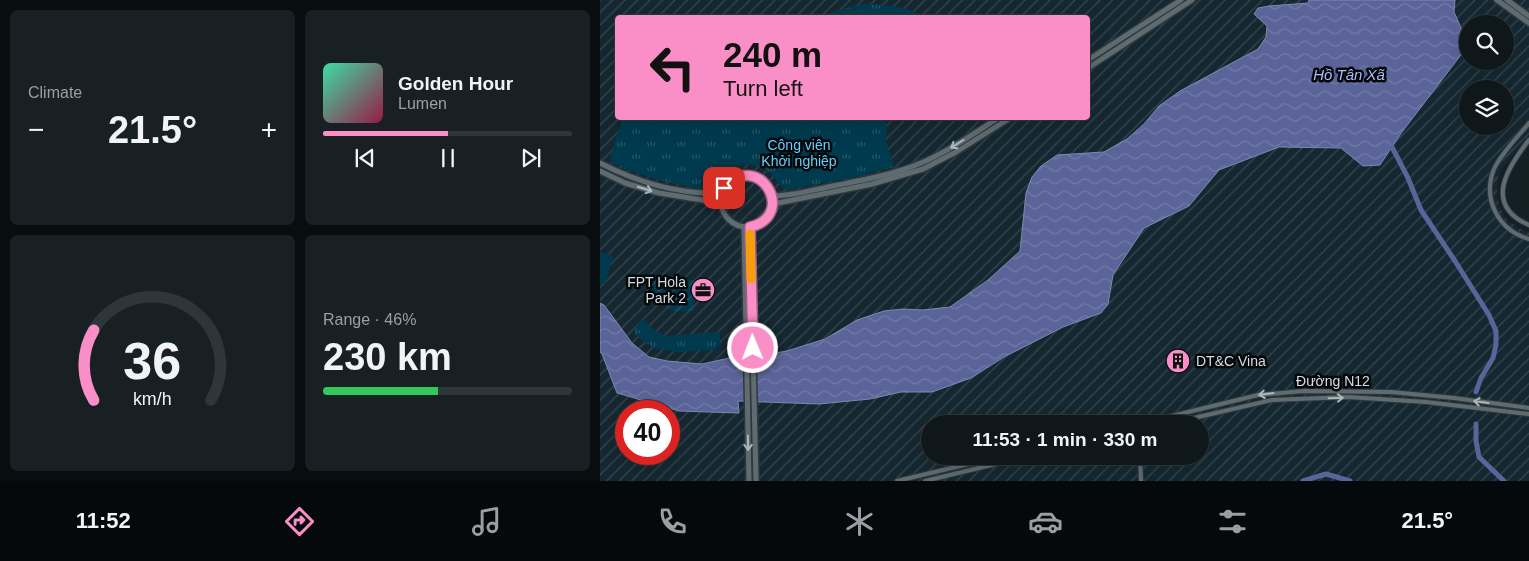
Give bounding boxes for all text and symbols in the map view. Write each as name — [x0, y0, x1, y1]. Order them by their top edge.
map controls — [1459, 15, 1514, 135]
button: search — [1459, 15, 1514, 70]
icon: left — [640, 35, 705, 100]
text: 240 m — [723, 35, 822, 74]
water label: Hồ Tân Xã — [1313, 66, 1386, 83]
text: Golden Hour — [398, 73, 513, 94]
text: Turn left — [723, 76, 803, 101]
button: layers — [1459, 80, 1514, 135]
text: Climate — [28, 84, 82, 101]
text: Lumen — [398, 95, 447, 112]
text: 21.5° — [108, 109, 197, 151]
text: − — [28, 114, 44, 145]
text: + — [261, 114, 277, 145]
park label: Công viên Khởi nghiệp — [761, 137, 837, 169]
one-way arrow — [950, 139, 964, 149]
icon: previous — [351, 144, 379, 172]
icon: pause — [434, 144, 462, 172]
icon: next — [517, 144, 545, 172]
pin — [703, 167, 745, 209]
icon: arrive — [710, 174, 738, 202]
one-way arrow — [637, 185, 653, 195]
place label: FPT Hola Park 2 — [627, 274, 686, 306]
office icon: FPT Hola Park 2 — [690, 277, 716, 303]
text: Range · 46% — [323, 311, 416, 328]
position arrow — [726, 321, 778, 373]
text: 36 — [124, 332, 181, 390]
text: 230 km — [323, 336, 452, 378]
building icon: DT&C Vina — [1165, 348, 1191, 374]
place label: DT&C Vina — [1196, 353, 1266, 369]
street label: Đường N12 — [1296, 373, 1370, 389]
text: km/h — [133, 389, 172, 409]
one-way arrow — [1259, 390, 1275, 400]
one-way arrow — [1328, 393, 1344, 403]
one-way arrow — [1473, 397, 1489, 407]
speed limit sign: 40 — [615, 400, 680, 465]
text: 11:53 · 1 min · 330 m — [973, 429, 1157, 450]
one-way arrow — [744, 435, 753, 451]
icon: directions — [282, 504, 317, 539]
icon: music — [469, 504, 504, 539]
icon: phone — [655, 504, 690, 539]
icon: climate — [842, 504, 877, 539]
icon: car — [1028, 504, 1063, 539]
icon: filters — [1215, 504, 1250, 539]
text: 11:52 — [76, 508, 131, 533]
text: 21.5° — [1402, 508, 1453, 533]

